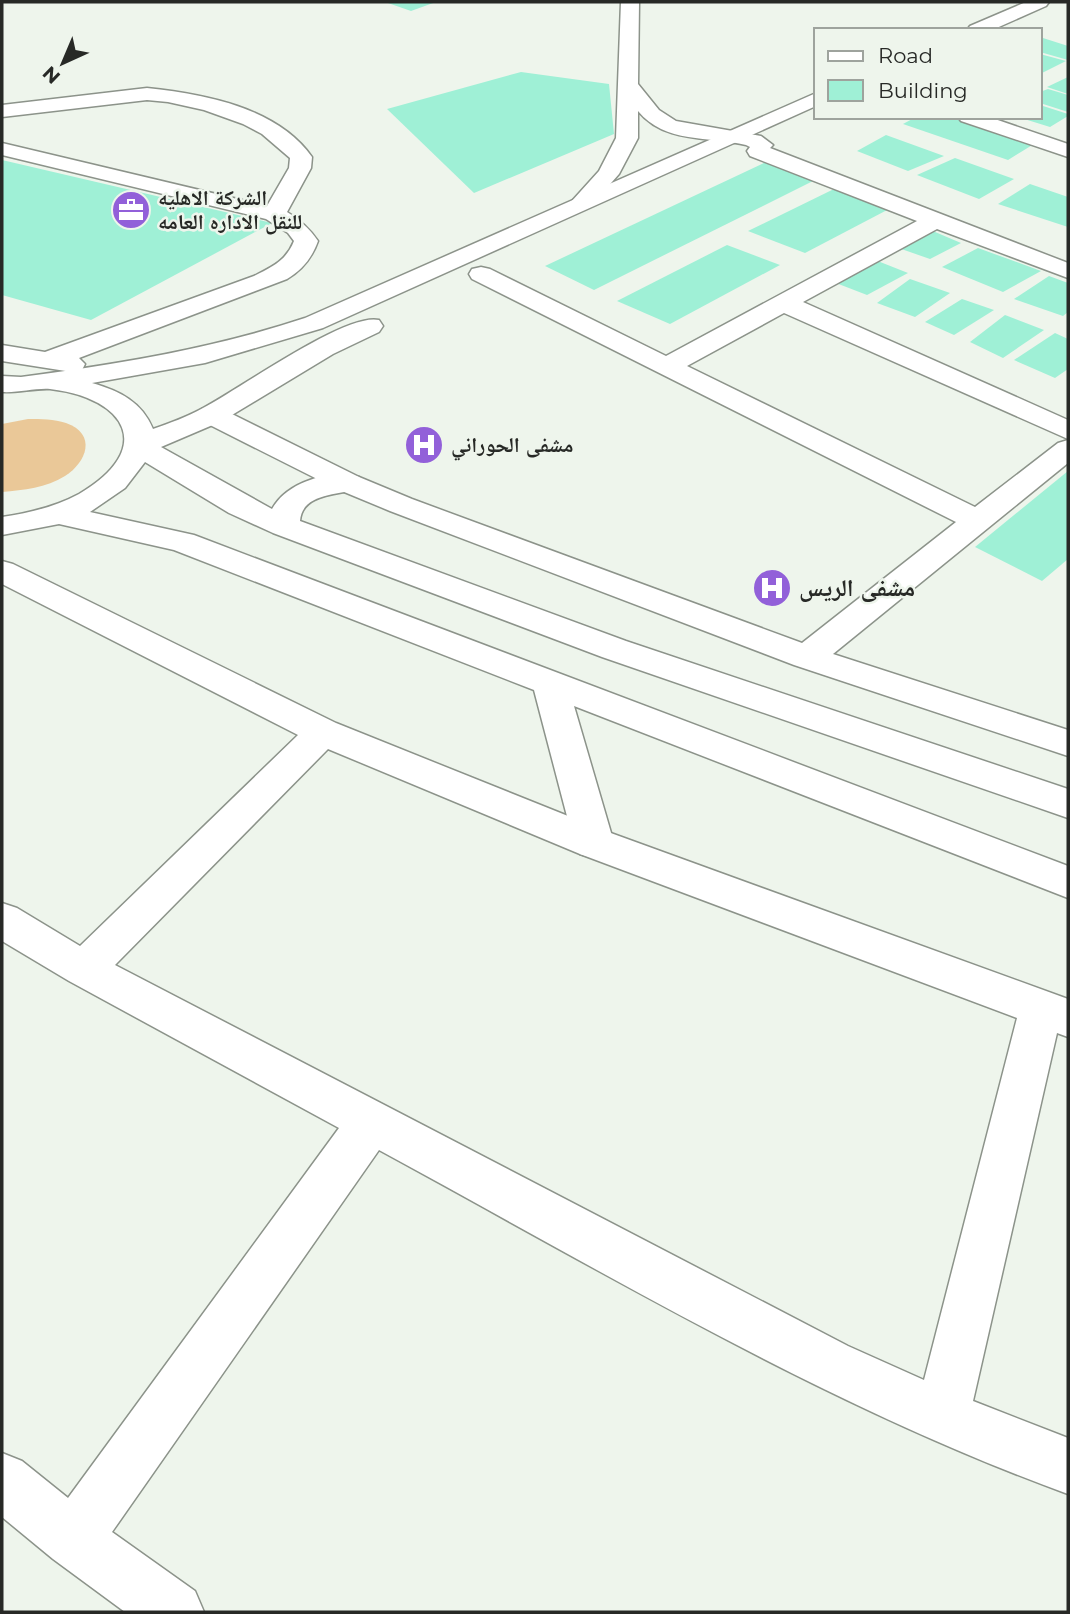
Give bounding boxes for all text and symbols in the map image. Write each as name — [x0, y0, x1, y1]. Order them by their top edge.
north arrow — [28, 28, 98, 98]
legend — [814, 28, 1042, 119]
text: Road — [878, 43, 933, 68]
text: N — [38, 61, 65, 88]
text: Building — [878, 78, 968, 103]
place label: الشركة الاهليه للنقل الاداره العامه — [158, 185, 302, 235]
office icon: الشركة الاهليه للنقل الاداره العامه — [110, 189, 152, 231]
hospital icon: مشفى الحوراني — [403, 424, 445, 466]
place label: مشفى الحوراني — [451, 432, 573, 461]
hospital icon: مشفى الريس — [751, 567, 793, 609]
place label: مشفى الريس — [799, 573, 915, 602]

